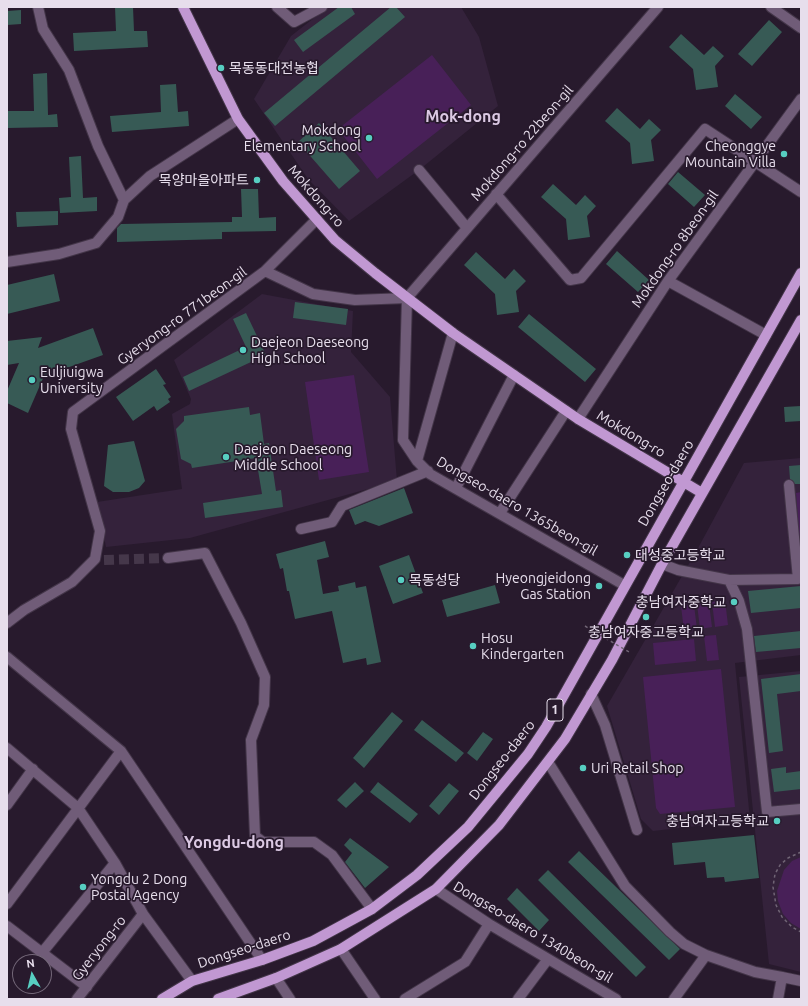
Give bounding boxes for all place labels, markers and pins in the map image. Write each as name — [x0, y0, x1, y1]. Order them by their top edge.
place label: 목동동대전농협 — [229, 60, 319, 76]
marker: 목동동대전농협 — [216, 63, 226, 73]
place label: Mokdong Elementary School — [244, 122, 361, 154]
marker: Mokdong Elementary School — [364, 133, 374, 143]
place label: Cheonggye Mountain Villa — [685, 138, 776, 170]
marker: Cheonggye Mountain Villa — [779, 149, 789, 159]
place label: 목양마을아파트 — [159, 172, 249, 188]
marker: 목양마을아파트 — [252, 175, 262, 185]
place label: Daejeon Daeseong High School — [251, 334, 369, 366]
marker: Daejeon Daeseong High School — [238, 345, 248, 355]
place label: Euljiuigwa University — [40, 364, 104, 396]
marker: Euljiuigwa University — [27, 375, 37, 385]
place label: Daejeon Daeseong Middle School — [234, 441, 352, 474]
marker: Daejeon Daeseong Middle School — [221, 452, 231, 462]
place label: 대성중고등학교 — [635, 547, 725, 563]
marker: 대성중고등학교 — [622, 550, 632, 560]
place label: Hyeongjeidong Gas Station — [496, 570, 591, 602]
place label: 목동성당 — [409, 572, 461, 588]
marker: 목동성당 — [396, 575, 406, 585]
marker: Hyeongjeidong Gas Station — [594, 581, 604, 591]
place label: 충남여자중학교 — [636, 594, 726, 610]
marker: 충남여자중학교 — [729, 597, 739, 607]
marker: 충남여자중고등학교 — [641, 612, 651, 622]
place label: 충남여자중고등학교 — [588, 624, 704, 640]
place label: Hosu Kindergarten — [481, 630, 564, 662]
marker: Hosu Kindergarten — [468, 641, 478, 651]
place label: Uri Retail Shop — [591, 760, 684, 776]
marker: Uri Retail Shop — [578, 763, 588, 773]
place label: 충남여자고등학교 — [666, 813, 769, 829]
marker: 충남여자고등학교 — [772, 816, 782, 826]
place label: Yongdu 2 Dong Postal Agency — [91, 871, 187, 904]
marker: Yongdu 2 Dong Postal Agency — [78, 882, 88, 892]

